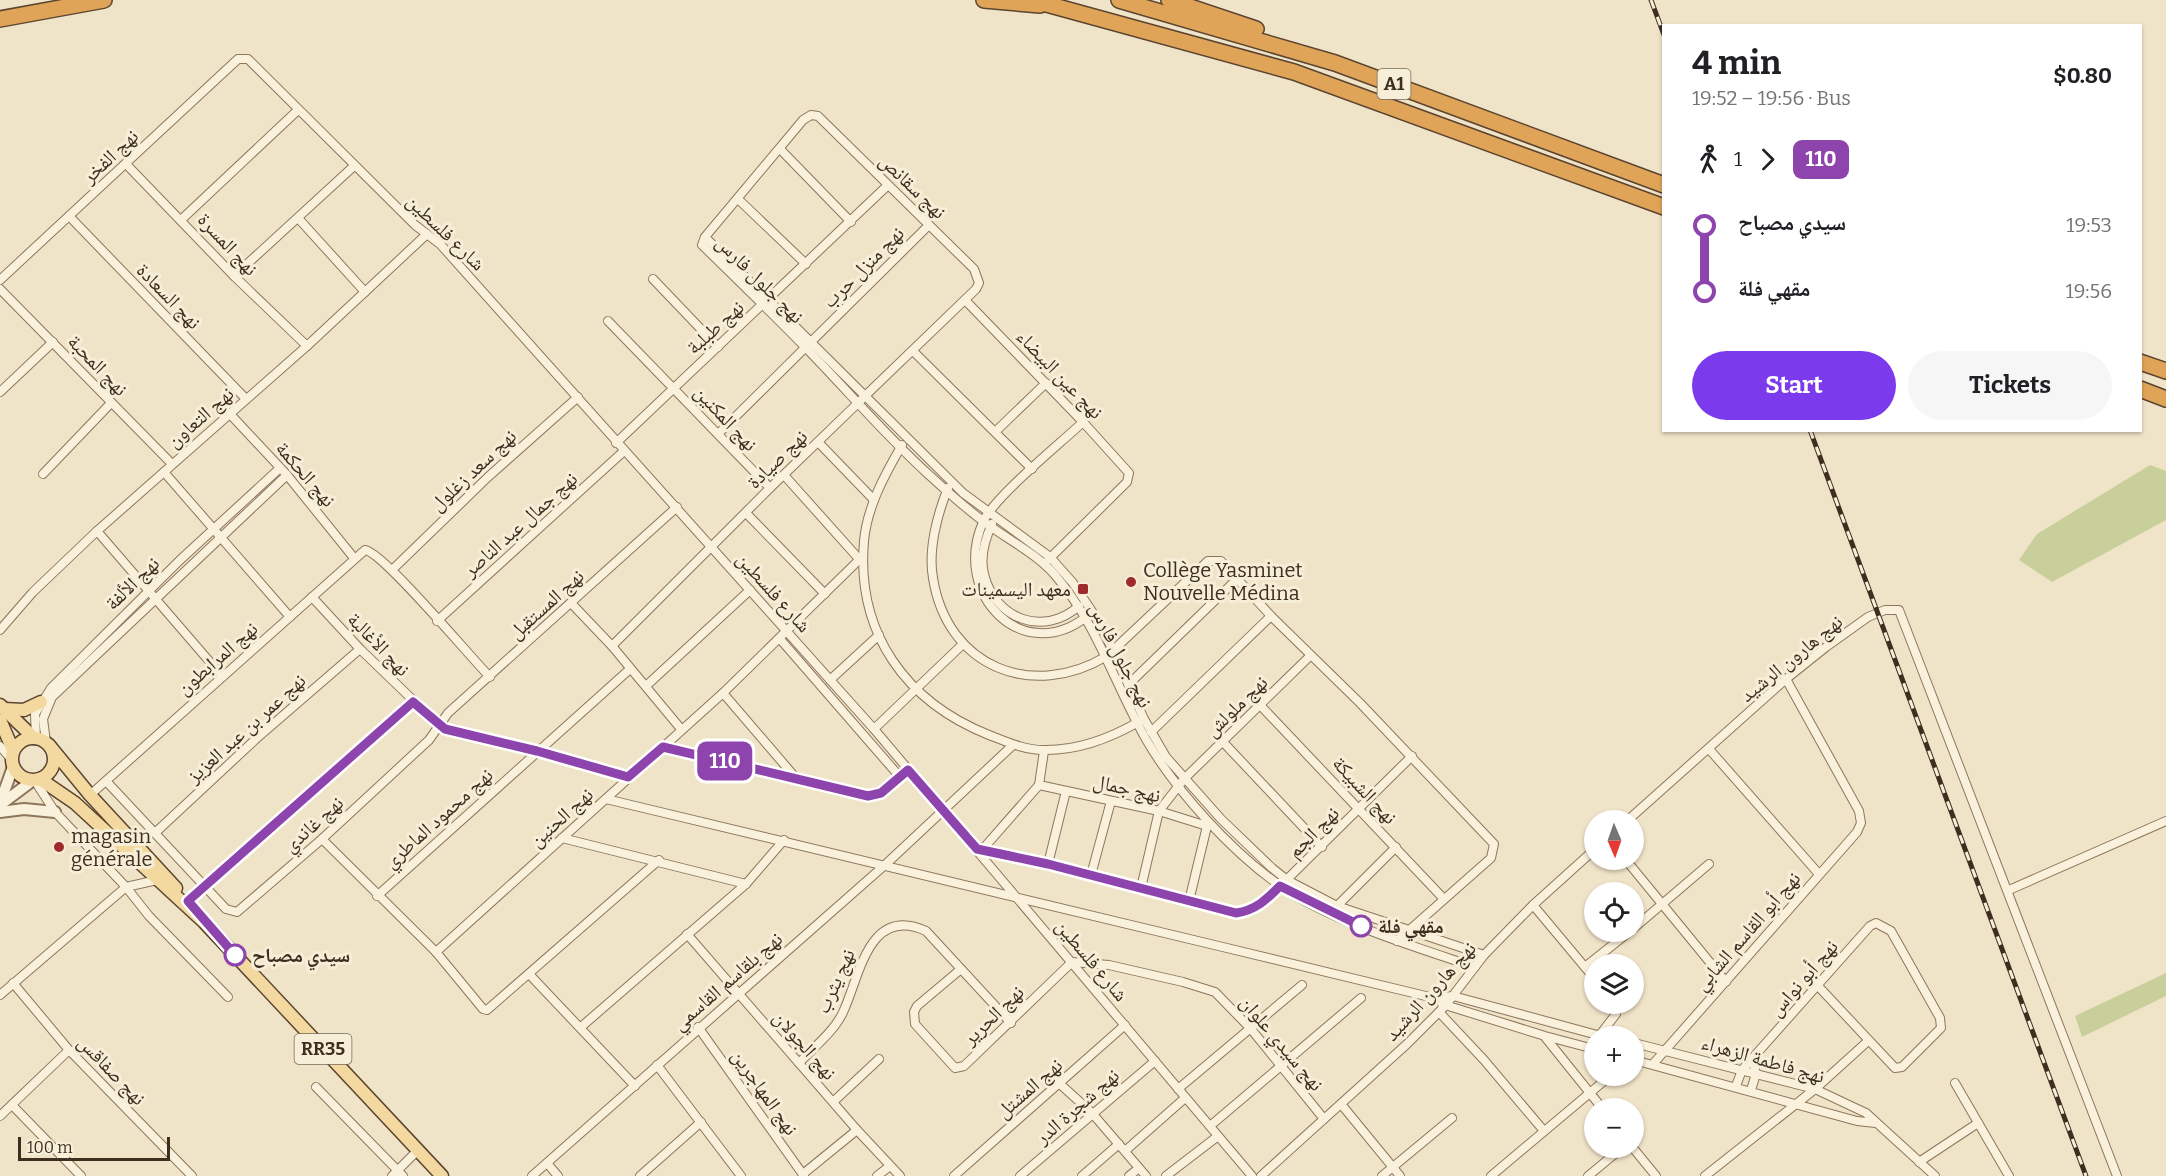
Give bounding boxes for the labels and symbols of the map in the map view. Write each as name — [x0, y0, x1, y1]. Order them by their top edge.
road number: A1 — [1378, 69, 1410, 99]
street label: نهج الفخر — [76, 124, 144, 190]
street label: نهج سقانص — [874, 148, 952, 224]
street label: شارع فلسطين — [401, 189, 490, 276]
street label: نهج المسرة — [192, 208, 263, 281]
street label: نهج منزل حرب — [817, 221, 910, 314]
street label: نهج جلول فارس — [710, 230, 809, 329]
street label: نهج السعادة — [131, 258, 206, 335]
street label: نهج طبلبة — [681, 295, 749, 360]
street label: نهج عين البيضاء — [1011, 324, 1109, 424]
street label: نهج المحبة — [62, 329, 133, 401]
street label: نهج المكنين — [689, 380, 763, 457]
street label: نهج التعاون — [162, 381, 239, 453]
street label: نهج سعد زغلول — [425, 424, 522, 517]
street label: نهج صيادة — [742, 424, 813, 494]
street label: نهج الحكمة — [270, 436, 341, 512]
street label: نهج جمال عبد الناصر — [457, 466, 583, 583]
street label: شارع فلسطين — [731, 547, 816, 638]
street label: نهج الألفة — [100, 551, 165, 615]
place label: Collège Yasminet Nouvelle Médina — [1143, 558, 1303, 605]
street label: نهج المستقبل — [503, 564, 589, 645]
marker: Collège Yasminet Nouvelle Médina — [1124, 575, 1138, 589]
place label: معهد اليسمينات — [961, 577, 1071, 601]
marker: معهد اليسمينات — [1076, 582, 1090, 596]
street label: نهج جلول فارس — [1083, 598, 1158, 712]
street label: نهج الأغالبة — [342, 607, 415, 682]
street label: نهج هارون الرشيد — [1735, 609, 1848, 708]
street label: نهج المرابطون — [172, 616, 263, 701]
street label: نهج عمر بن عبد العزيز — [181, 668, 311, 789]
street label: نهج ملولش — [1199, 670, 1273, 743]
line badge: 110 — [690, 742, 760, 780]
street label: نهج الشبيكة — [1327, 751, 1402, 830]
street label: نهج محمود الماطري — [378, 763, 500, 876]
street label: نهج جمال — [1091, 769, 1163, 808]
street label: نهج الحنين — [524, 782, 598, 853]
street label: نهج غاندي — [278, 791, 351, 860]
street label: نهج الجم — [1282, 801, 1345, 864]
north arrow — [1584, 810, 1644, 870]
place label: magasin générale — [71, 824, 152, 871]
marker: magasin générale — [52, 840, 66, 854]
street label: نهج أبو القاسم الشابي — [1689, 866, 1808, 998]
street label: شارع فلسطين — [1050, 914, 1133, 1007]
place label: مقهي فلة — [1378, 914, 1444, 942]
marker: مقهي فلة — [1350, 915, 1372, 937]
street label: نهج بلقاسم القاسمي — [667, 927, 790, 1039]
street label: نهج أبو نواس — [1763, 935, 1844, 1022]
street label: نهج هارون الرشيد — [1379, 936, 1482, 1046]
place label: سيدي مصباح — [252, 943, 350, 971]
marker: سيدي مصباح — [224, 944, 246, 966]
street label: نهج يثرب — [810, 945, 861, 1017]
street label: نهج الحرير — [957, 980, 1029, 1051]
street label: نهج سيدي علوان — [1232, 990, 1329, 1098]
street label: نهج الجولان — [768, 1005, 842, 1085]
street label: نهج صفاقس — [72, 1030, 151, 1111]
street label: نهج فاطمة الزهراء — [1698, 1030, 1827, 1089]
road number: RR35 — [294, 1034, 352, 1064]
street label: نهج المهاجرين — [726, 1044, 803, 1140]
street label: نهج المشتل — [991, 1053, 1068, 1124]
street label: نهج شجرة الدر — [1029, 1063, 1125, 1150]
scale bar — [18, 1134, 170, 1162]

